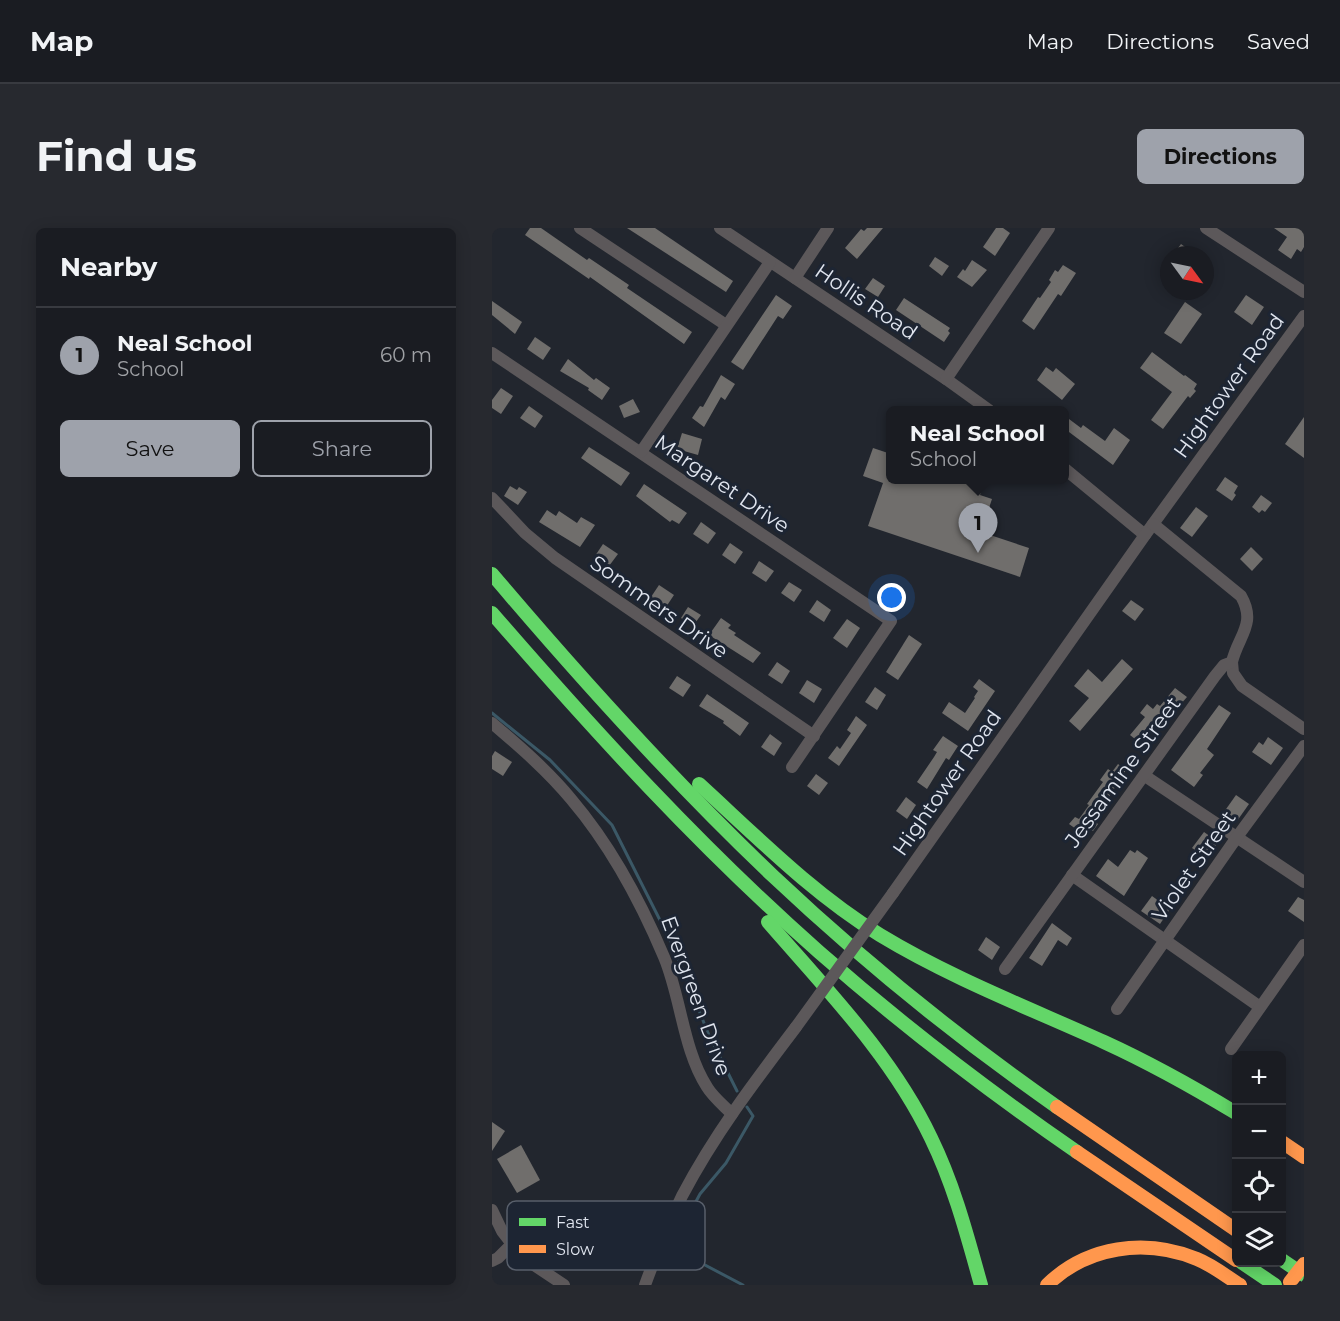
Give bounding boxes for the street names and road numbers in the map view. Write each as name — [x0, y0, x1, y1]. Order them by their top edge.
street label: Hollis Road — [810, 258, 922, 345]
street label: Hightower Road — [1168, 309, 1289, 463]
street label: Margaret Drive — [650, 429, 794, 538]
street label: Sommers Drive — [586, 550, 733, 663]
street label: Jessamine Street — [1059, 692, 1186, 853]
street label: Hightower Road — [887, 705, 1006, 860]
street label: Violet Street — [1146, 806, 1241, 926]
street label: Evergreen Drive — [656, 912, 737, 1079]

